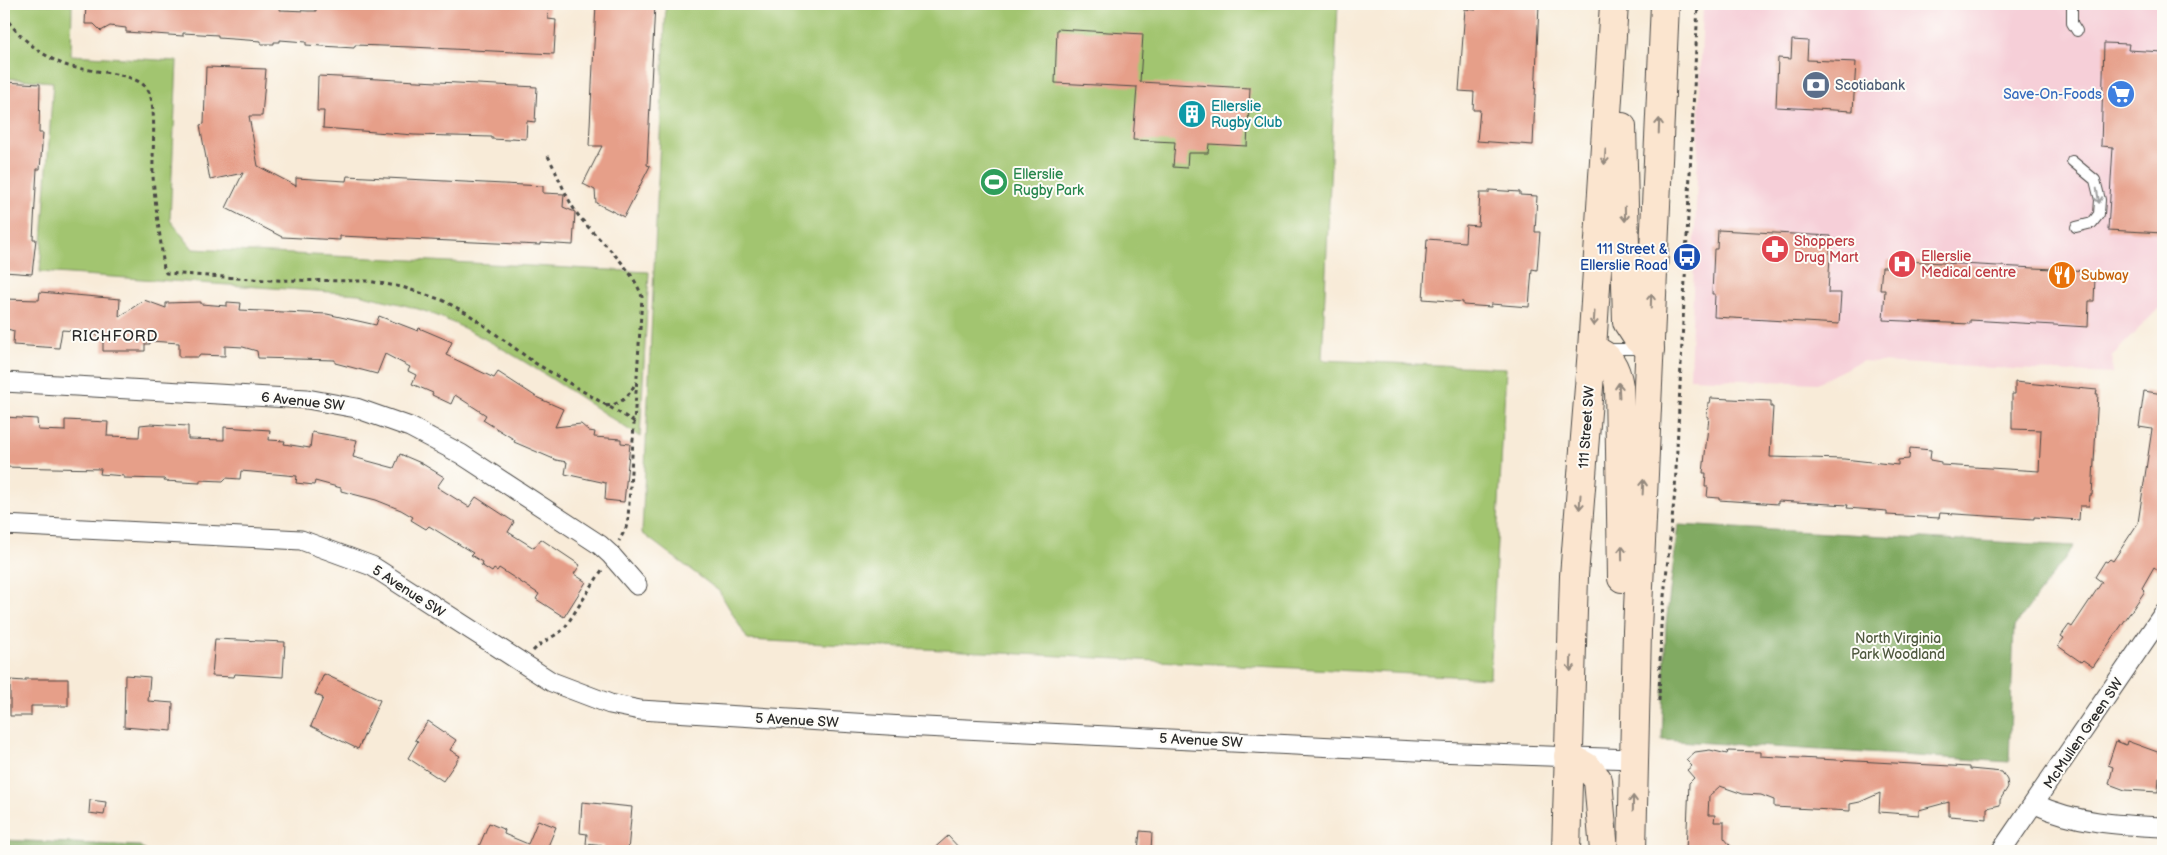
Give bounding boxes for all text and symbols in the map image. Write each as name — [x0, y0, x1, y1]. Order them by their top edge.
bank icon: Scotiabank — [1801, 70, 1831, 100]
place label: Scotiabank — [1835, 77, 1905, 94]
supermarket icon: Save-On-Foods — [2106, 79, 2136, 109]
place label: Save-On-Foods — [2003, 86, 2102, 103]
place label: Ellerslie Rugby Club — [1211, 98, 1283, 131]
building icon: Ellerslie Rugby Club — [1177, 99, 1207, 129]
one-way arrow — [1654, 118, 1663, 134]
one-way arrow — [1600, 149, 1609, 165]
place label: Ellerslie Rugby Park — [1013, 166, 1084, 199]
sports icon: Ellerslie Rugby Park — [979, 167, 1009, 197]
one-way arrow — [2094, 187, 2104, 203]
one-way arrow — [1620, 205, 1629, 221]
place label: Shoppers Drug Mart — [1794, 233, 1859, 266]
pharmacy icon: Shoppers Drug Mart — [1760, 234, 1790, 264]
place label: 111 Street & Ellerslie Road — [1580, 241, 1668, 274]
bus stop icon: 111 Street & Ellerslie Road — [1672, 242, 1702, 272]
place label: Ellerslie Medical centre — [1921, 248, 2016, 281]
hospital icon: Ellerslie Medical centre — [1887, 249, 1917, 279]
restaurant icon: Subway — [2047, 260, 2077, 290]
place label: Subway — [2081, 267, 2129, 284]
one-way arrow — [1647, 293, 1656, 309]
one-way arrow — [1589, 311, 1599, 327]
district label: RICHFORD — [72, 327, 158, 346]
one-way arrow — [1614, 382, 1623, 398]
street label: 111 Street SW — [1575, 385, 1598, 469]
street label: 6 Avenue SW — [260, 389, 346, 414]
one-way arrow — [1639, 479, 1648, 495]
one-way arrow — [1575, 494, 1585, 510]
one-way arrow — [1617, 545, 1627, 561]
street label: 5 Avenue SW — [369, 562, 449, 621]
park label: North Virginia Park Woodland — [1851, 630, 1945, 663]
one-way arrow — [1567, 656, 1576, 672]
street label: McMullen Green SW — [2040, 674, 2127, 792]
street label: 5 Avenue SW — [755, 710, 839, 731]
street label: 5 Avenue SW — [1159, 730, 1243, 751]
one-way arrow — [1628, 795, 1637, 811]

